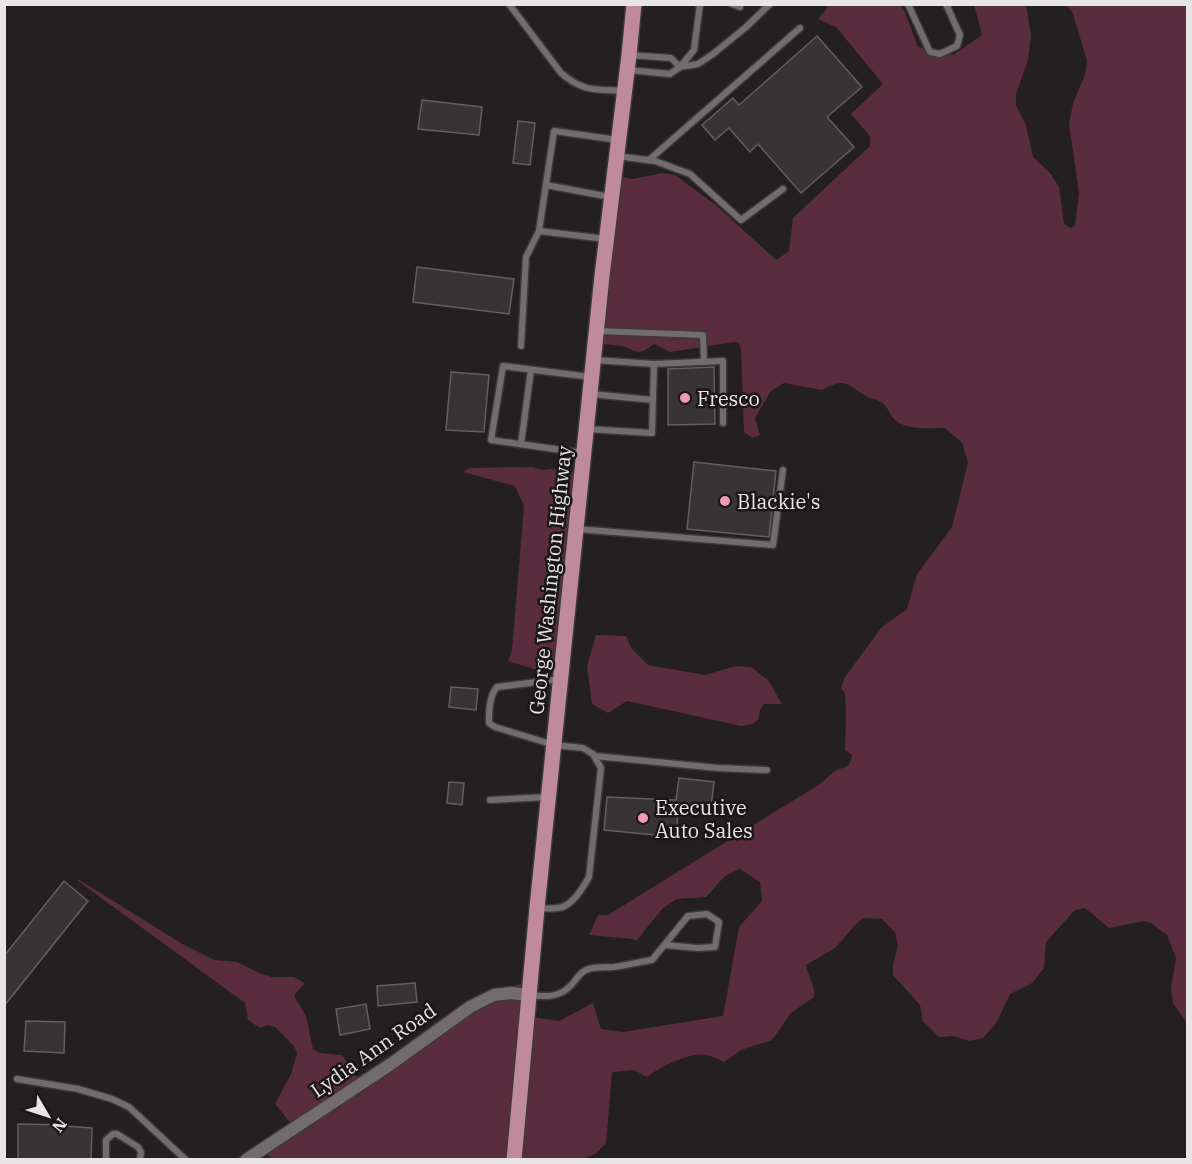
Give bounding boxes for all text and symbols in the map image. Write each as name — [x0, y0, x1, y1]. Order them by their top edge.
place label: Fresco — [697, 385, 760, 412]
marker: Fresco — [678, 391, 692, 405]
street label: George Washington Highway — [522, 444, 578, 716]
place label: Blackie's — [737, 488, 821, 515]
marker: Blackie's — [718, 494, 732, 508]
place label: Executive Auto Sales — [655, 794, 753, 844]
marker: Executive Auto Sales — [636, 811, 650, 825]
street label: Lydia Ann Road — [305, 997, 441, 1103]
north arrow — [18, 1086, 78, 1146]
text: N — [48, 1114, 71, 1137]

